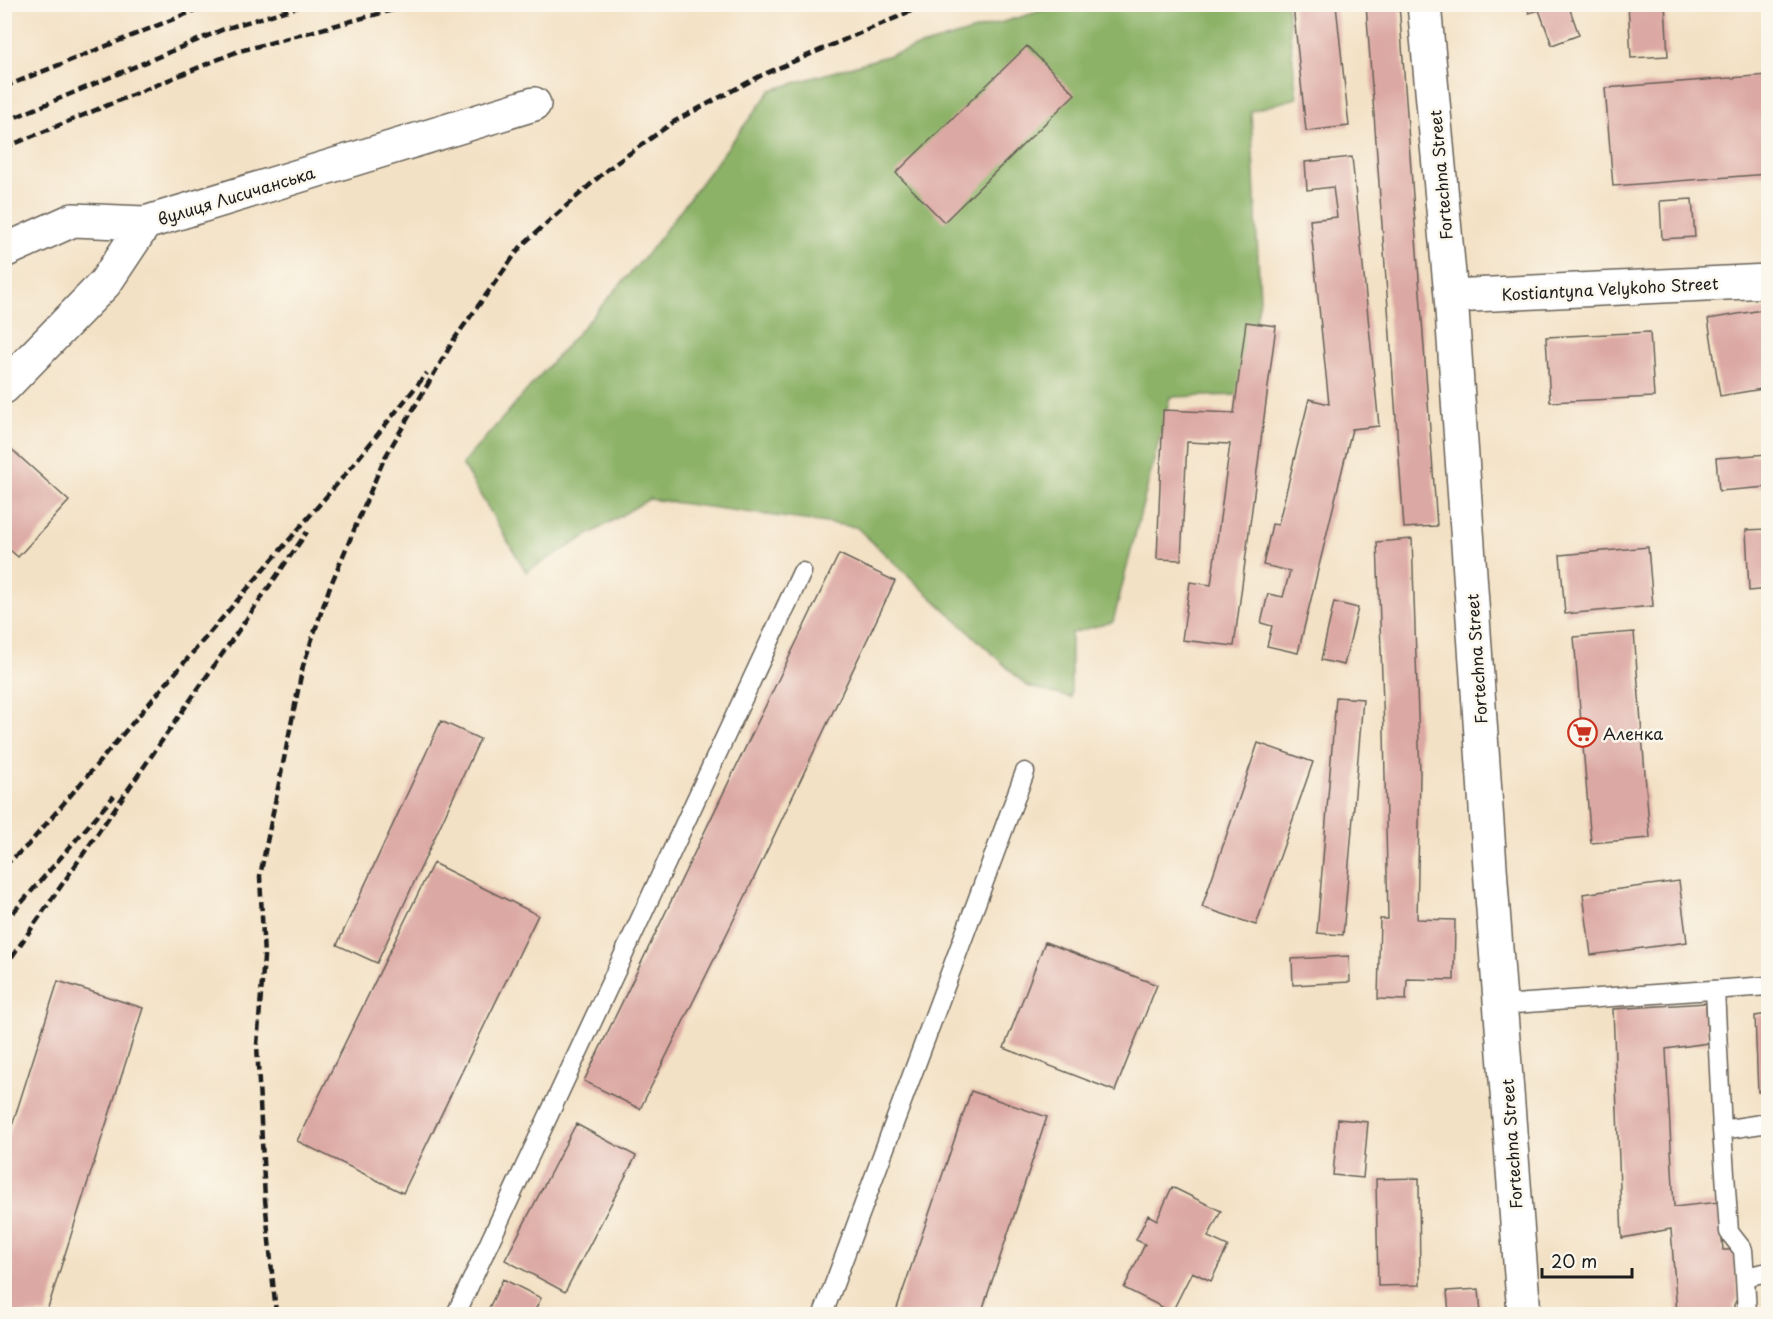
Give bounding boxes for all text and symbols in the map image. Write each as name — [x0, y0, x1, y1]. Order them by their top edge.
street label: Fortechna Street — [1422, 109, 1458, 241]
street label: вулиця Лисичанська — [154, 160, 318, 230]
street label: Kostiantyna Velykoho Street — [1501, 270, 1720, 306]
street label: Fortechna Street — [1459, 593, 1493, 725]
supermarket icon: Аленка — [1566, 717, 1598, 749]
place label: Аленка — [1603, 721, 1663, 745]
street label: Fortechna Street — [1494, 1078, 1528, 1210]
scale bar — [1542, 1241, 1632, 1279]
text: 20 m — [1551, 1247, 1597, 1274]

